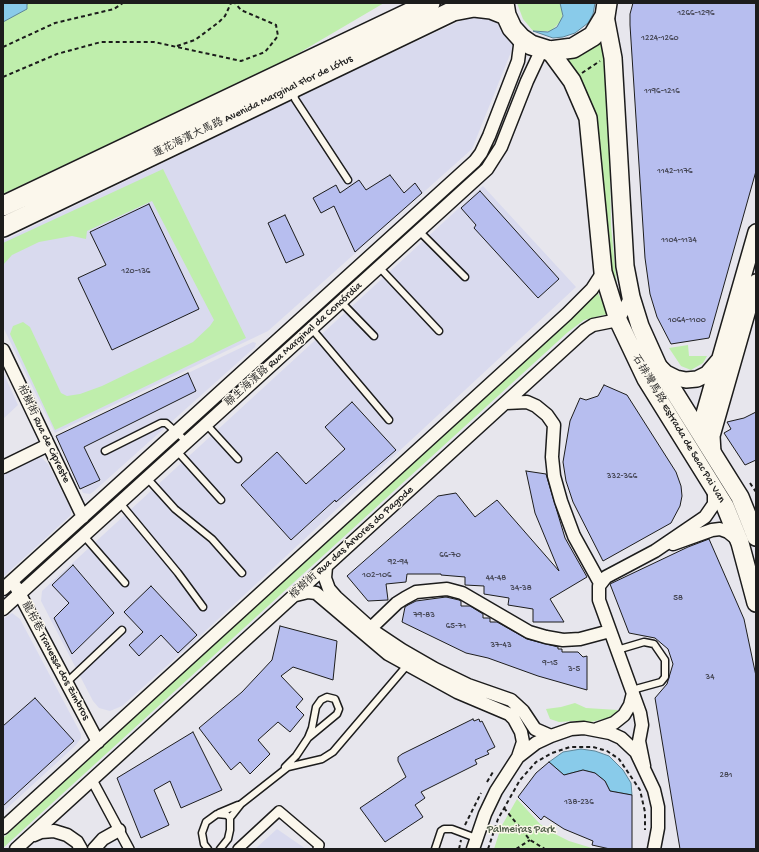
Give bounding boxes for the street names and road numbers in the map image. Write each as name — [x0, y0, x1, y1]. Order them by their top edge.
street label: 蓮花海濱大馬路 Avenida Marginal Flor de Lótus — [151, 53, 355, 161]
street label: 聯生海濱路 Rua Marginal da Concórdia — [223, 280, 365, 410]
street label: 石排灣馬路 Estrada de Seac Pai Van — [628, 352, 728, 506]
street label: 柏樹街 Rua de Cipreste — [14, 383, 72, 485]
street label: 榕樹街 Rua das Árvores do Pagode — [287, 484, 417, 602]
street label: 龍柏巷 Travessa dos Zimbros — [18, 599, 92, 723]

